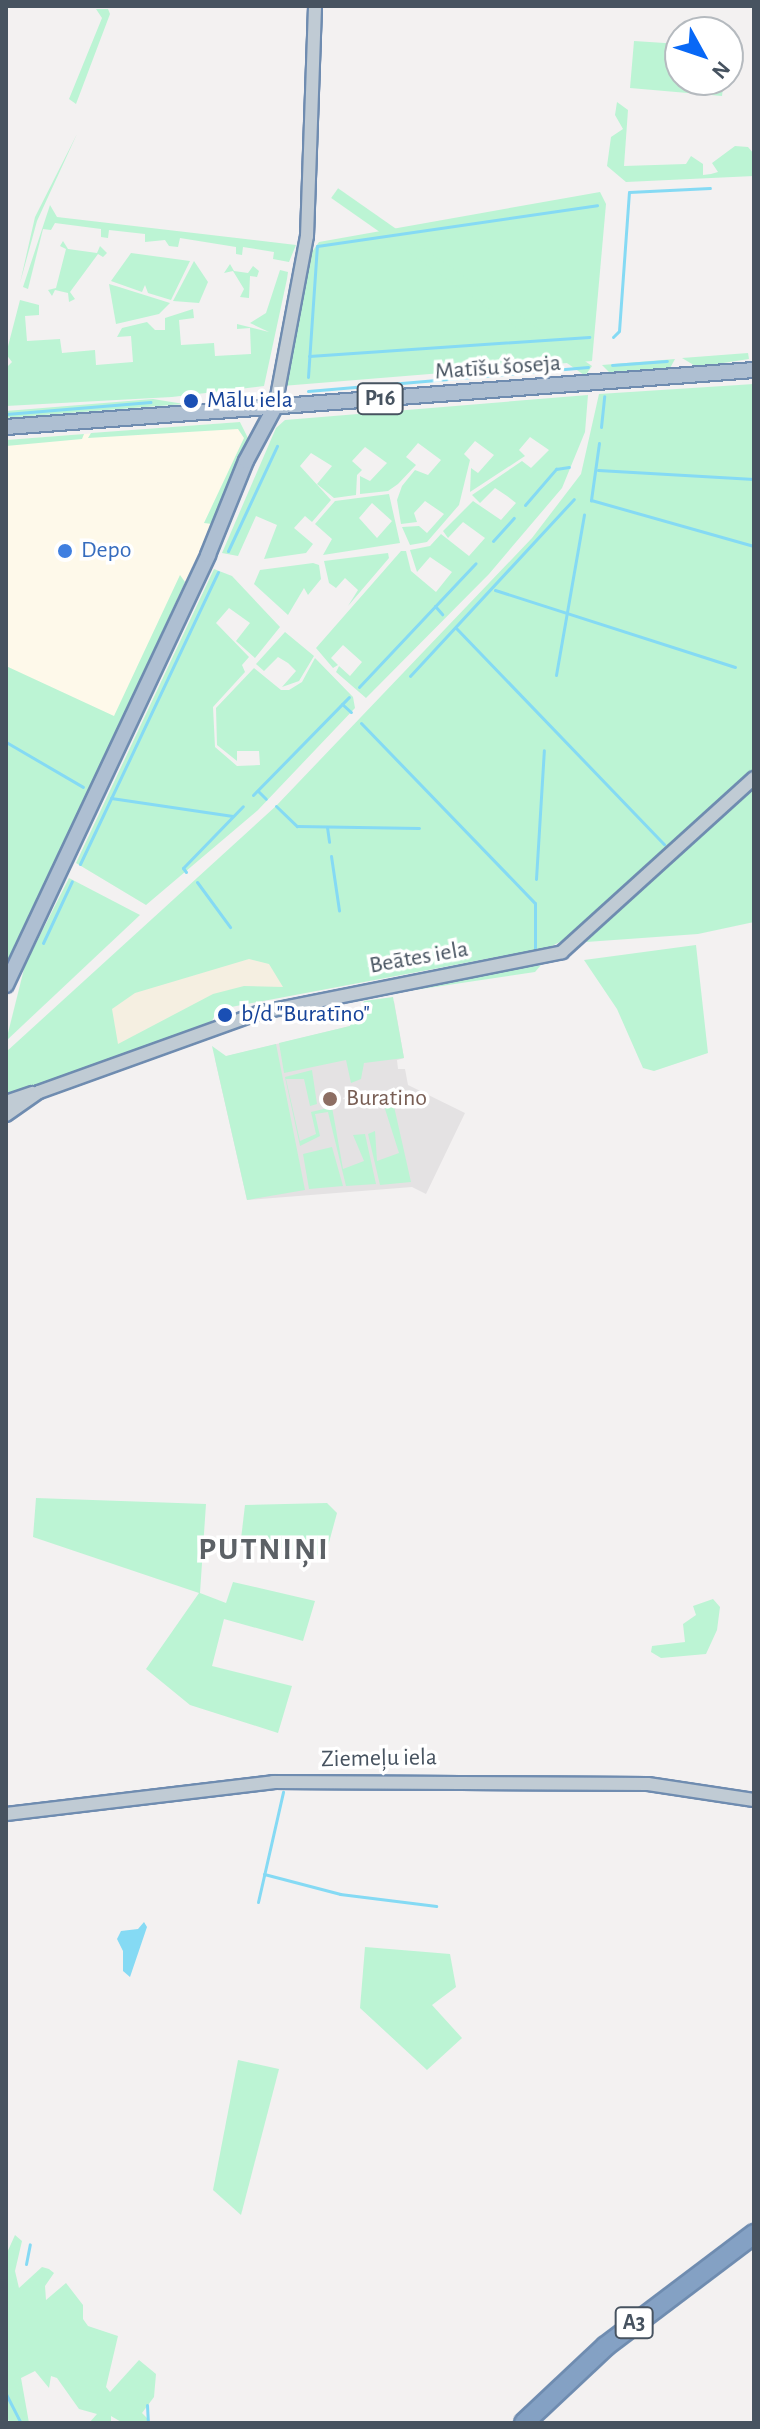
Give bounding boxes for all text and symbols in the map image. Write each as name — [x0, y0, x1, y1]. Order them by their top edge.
north arrow — [664, 16, 744, 96]
text: N — [708, 57, 734, 83]
street label: Matīšu šoseja — [434, 349, 562, 387]
road number: P16 — [356, 381, 404, 417]
place label: Mālu iela — [207, 387, 293, 415]
marker: Mālu iela — [182, 392, 200, 410]
place label: Depo — [81, 537, 132, 565]
marker: Depo — [56, 542, 74, 560]
street label: Beātes iela — [367, 935, 471, 981]
place label: b/d "Buratīno" — [241, 1001, 370, 1029]
marker: b/d "Buratīno" — [216, 1006, 234, 1024]
place label: Buratino — [346, 1085, 427, 1113]
marker: Buratino — [321, 1090, 339, 1108]
district label: PUTNIŅI — [198, 1530, 330, 1568]
street label: Ziemeļu iela — [321, 1744, 437, 1774]
road number: A3 — [614, 2305, 654, 2341]

